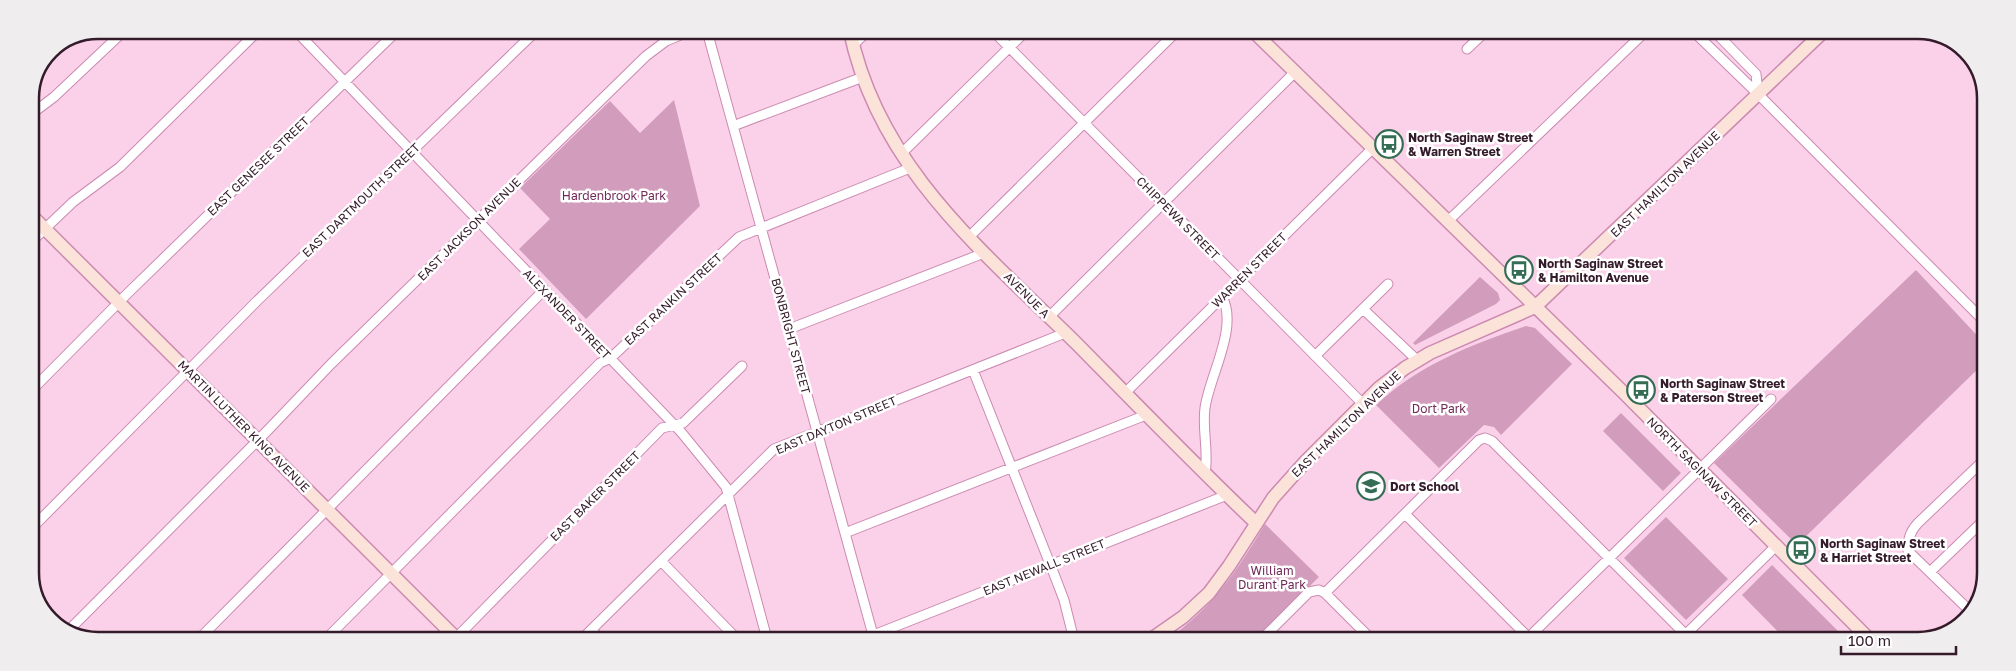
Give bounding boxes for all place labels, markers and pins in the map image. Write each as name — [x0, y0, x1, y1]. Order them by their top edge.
bus stop icon: North Saginaw Street & Warren Street — [1374, 129, 1404, 159]
place label: North Saginaw Street & Warren Street — [1408, 130, 1533, 159]
bus stop icon: North Saginaw Street & Hamilton Avenue — [1504, 255, 1534, 285]
place label: North Saginaw Street & Hamilton Avenue — [1538, 256, 1663, 285]
bus stop icon: North Saginaw Street & Paterson Street — [1626, 375, 1656, 405]
place label: North Saginaw Street & Paterson Street — [1660, 376, 1785, 405]
school or university icon: Dort School — [1356, 471, 1386, 501]
place label: Dort School — [1390, 479, 1459, 494]
bus stop icon: North Saginaw Street & Harriet Street — [1786, 535, 1816, 565]
place label: North Saginaw Street & Harriet Street — [1820, 536, 1945, 565]

